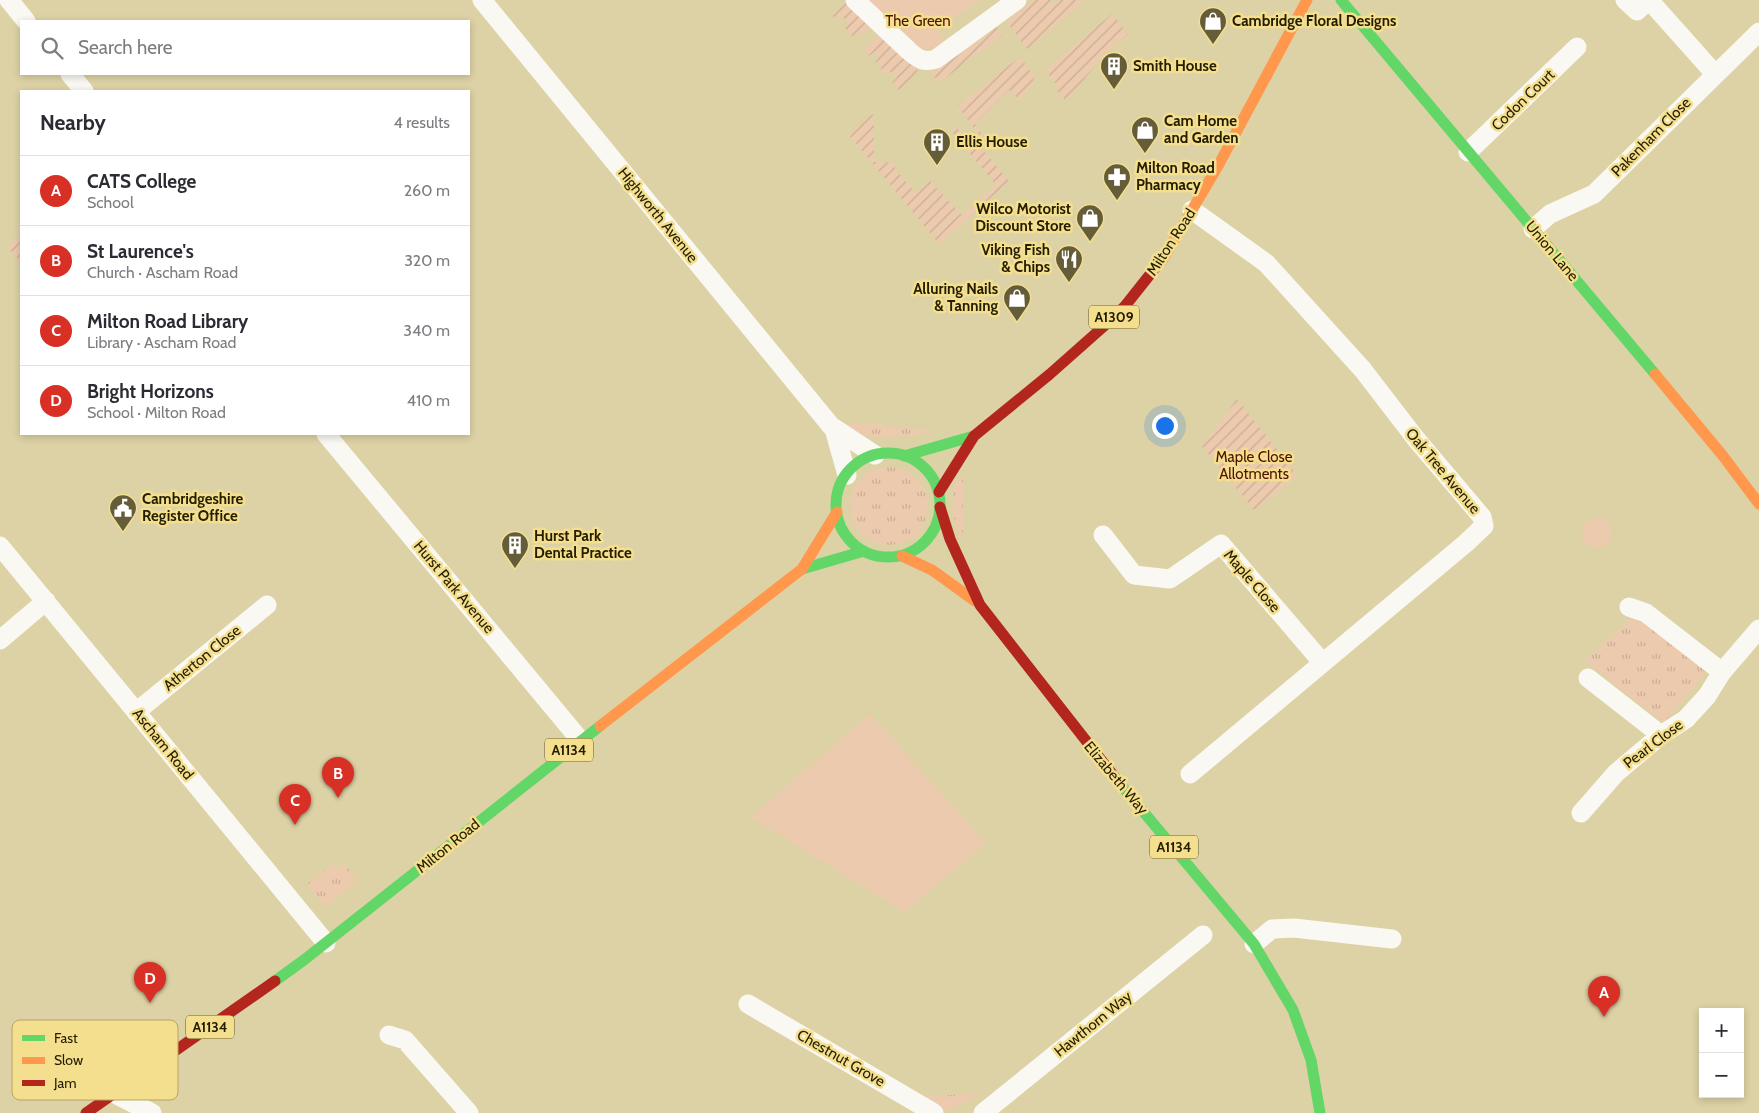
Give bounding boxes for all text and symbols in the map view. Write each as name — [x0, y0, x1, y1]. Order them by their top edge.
shop icon: Cambridge Floral Designs — [1198, 6, 1228, 45]
park label: The Green — [885, 12, 951, 30]
place label: Cambridge Floral Designs — [1232, 12, 1396, 30]
search box — [20, 20, 470, 75]
icon: search — [38, 34, 66, 62]
text: Search here — [78, 36, 172, 59]
building icon: Smith House — [1099, 51, 1129, 90]
place label: Smith House — [1133, 57, 1217, 75]
street label: Codon Court — [1488, 66, 1558, 134]
street label: Pakenham Close — [1608, 93, 1695, 180]
text: Nearby — [40, 110, 106, 135]
place label: Cam Home and Garden — [1164, 112, 1239, 147]
text: 4 results — [393, 113, 450, 132]
shop icon: Cam Home and Garden — [1130, 115, 1160, 154]
building icon: Ellis House — [922, 127, 952, 166]
place label: Ellis House — [956, 133, 1028, 151]
place label: Milton Road Pharmacy — [1136, 159, 1215, 194]
pharmacy icon: Milton Road Pharmacy — [1102, 162, 1132, 201]
street label: Highworth Avenue — [614, 164, 702, 266]
text: CATS College — [87, 170, 196, 193]
text: A — [51, 181, 61, 200]
text: 260 m — [404, 181, 450, 200]
text: School — [87, 193, 134, 212]
place label: Wilco Motorist Discount Store — [975, 200, 1071, 235]
shop icon: Wilco Motorist Discount Store — [1075, 203, 1105, 242]
street label: Milton Road — [1143, 205, 1199, 279]
street label: Union Lane — [1522, 217, 1583, 285]
text: St Laurence's — [87, 240, 194, 263]
place label: Viking Fish & Chips — [981, 241, 1050, 276]
restaurant icon: Viking Fish & Chips — [1054, 244, 1084, 283]
text: B — [51, 251, 61, 270]
text: 320 m — [404, 251, 450, 270]
text: Church · Ascham Road — [87, 263, 238, 282]
place label: Alluring Nails & Tanning — [913, 280, 998, 315]
shop icon: Alluring Nails & Tanning — [1002, 283, 1032, 322]
road number: A1309 — [1089, 306, 1139, 328]
text: Milton Road Library — [87, 310, 248, 333]
text: C — [51, 321, 61, 340]
text: 340 m — [403, 321, 450, 340]
text: Library · Ascham Road — [87, 333, 237, 352]
text: Bright Horizons — [87, 380, 214, 403]
text: D — [50, 391, 62, 410]
text: 410 m — [407, 391, 450, 410]
text: School · Milton Road — [87, 403, 226, 422]
your location — [1152, 413, 1178, 439]
street label: Oak Tree Avenue — [1402, 425, 1484, 518]
park label: Maple Close Allotments — [1215, 448, 1293, 483]
place label: Cambridgeshire Register Office — [142, 490, 244, 525]
public building icon: Cambridgeshire Register Office — [108, 493, 138, 532]
place label: Hurst Park Dental Practice — [534, 527, 632, 562]
building icon: Hurst Park Dental Practice — [500, 530, 530, 569]
street label: Hurst Park Avenue — [410, 537, 498, 637]
street label: Maple Close — [1220, 546, 1284, 616]
street label: Atherton Close — [160, 621, 245, 695]
street label: Ascham Road — [129, 705, 197, 783]
street label: Pearl Close — [1620, 716, 1687, 772]
road number: A1134 — [545, 738, 593, 762]
street label: Elizabeth Way — [1080, 738, 1152, 819]
pin: B — [322, 757, 354, 798]
pin: C — [279, 784, 311, 825]
street label: Milton Road — [413, 815, 483, 877]
road number: A1134 — [1150, 836, 1198, 859]
pin: D — [134, 962, 166, 1003]
pin: A — [1588, 976, 1620, 1017]
street label: Hawthorn Way — [1051, 987, 1136, 1061]
map controls — [1699, 1008, 1744, 1098]
button: + — [1699, 1008, 1744, 1053]
road number: A1134 — [186, 1016, 234, 1038]
legend — [12, 1020, 178, 1100]
street label: Chestnut Grove — [794, 1026, 888, 1091]
text: Fast — [54, 1029, 78, 1047]
text: Slow — [54, 1051, 83, 1069]
button: − — [1699, 1053, 1744, 1098]
text: Jam — [53, 1074, 76, 1092]

